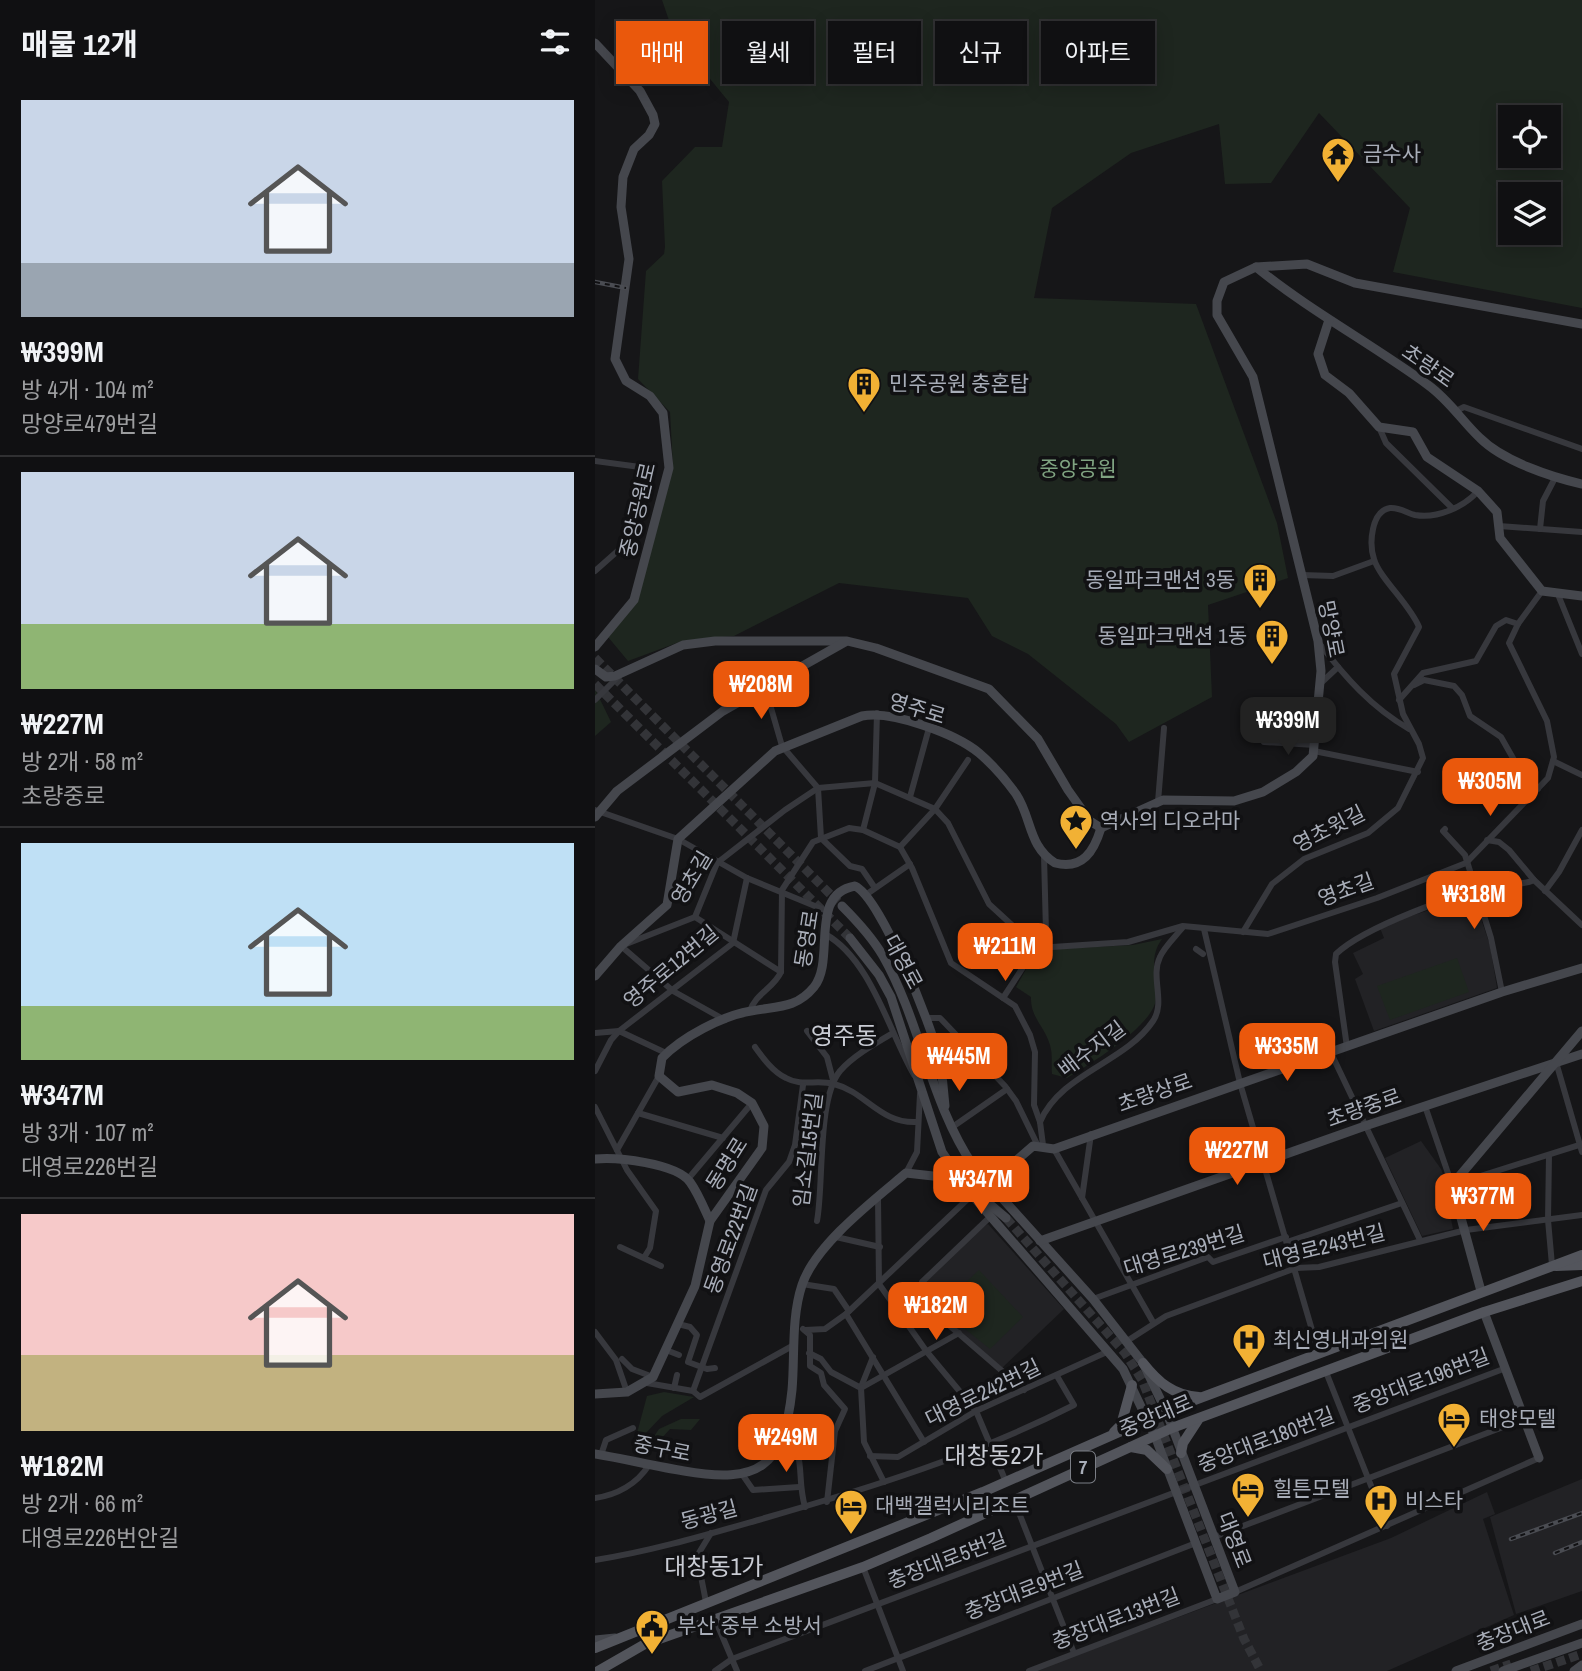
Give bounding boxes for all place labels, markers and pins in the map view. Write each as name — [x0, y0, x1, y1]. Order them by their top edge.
temple icon: 금수사 — [1319, 135, 1357, 184]
place label: 금수사 — [1363, 139, 1421, 168]
building icon: 민주공원 충혼탑 — [845, 365, 883, 414]
place label: 민주공원 충혼탑 — [889, 369, 1029, 398]
building icon: 동일파크맨션 3동 — [1241, 561, 1279, 610]
place label: 동일파크맨션 3동 — [1085, 565, 1235, 594]
building icon: 동일파크맨션 1동 — [1253, 617, 1291, 666]
place label: 동일파크맨션 1동 — [1097, 621, 1247, 650]
pin: ₩208M — [712, 662, 810, 721]
pin: ₩399M — [1239, 698, 1337, 757]
pin: ₩305M — [1441, 758, 1539, 818]
place icon: 역사의 디오라마 — [1057, 802, 1095, 851]
place label: 역사의 디오라마 — [1100, 806, 1240, 835]
pin: ₩318M — [1425, 872, 1523, 931]
pin: ₩211M — [956, 923, 1054, 983]
pin: ₩335M — [1238, 1024, 1336, 1083]
pin: ₩445M — [910, 1034, 1008, 1093]
pin: ₩227M — [1188, 1128, 1286, 1187]
pin: ₩347M — [932, 1156, 1030, 1216]
pin: ₩377M — [1434, 1174, 1532, 1233]
pin: ₩182M — [887, 1282, 985, 1342]
hospital icon: 최신영내과의원 — [1230, 1321, 1268, 1370]
place label: 최신영내과의원 — [1273, 1325, 1408, 1354]
hotel icon: 태양모텔 — [1435, 1400, 1473, 1449]
place label: 태양모텔 — [1479, 1404, 1556, 1433]
pin: ₩249M — [737, 1414, 835, 1474]
hotel icon: 힐튼모텔 — [1229, 1470, 1267, 1519]
place label: 힐튼모텔 — [1273, 1474, 1350, 1503]
hospital icon: 비스타 — [1362, 1482, 1400, 1531]
place label: 비스타 — [1405, 1486, 1463, 1515]
hotel icon: 대백갤럭시리조트 — [832, 1487, 870, 1536]
place label: 대백갤럭시리조트 — [875, 1491, 1030, 1520]
public building icon: 부산 중부 소방서 — [633, 1607, 671, 1656]
place label: 부산 중부 소방서 — [677, 1611, 822, 1640]

